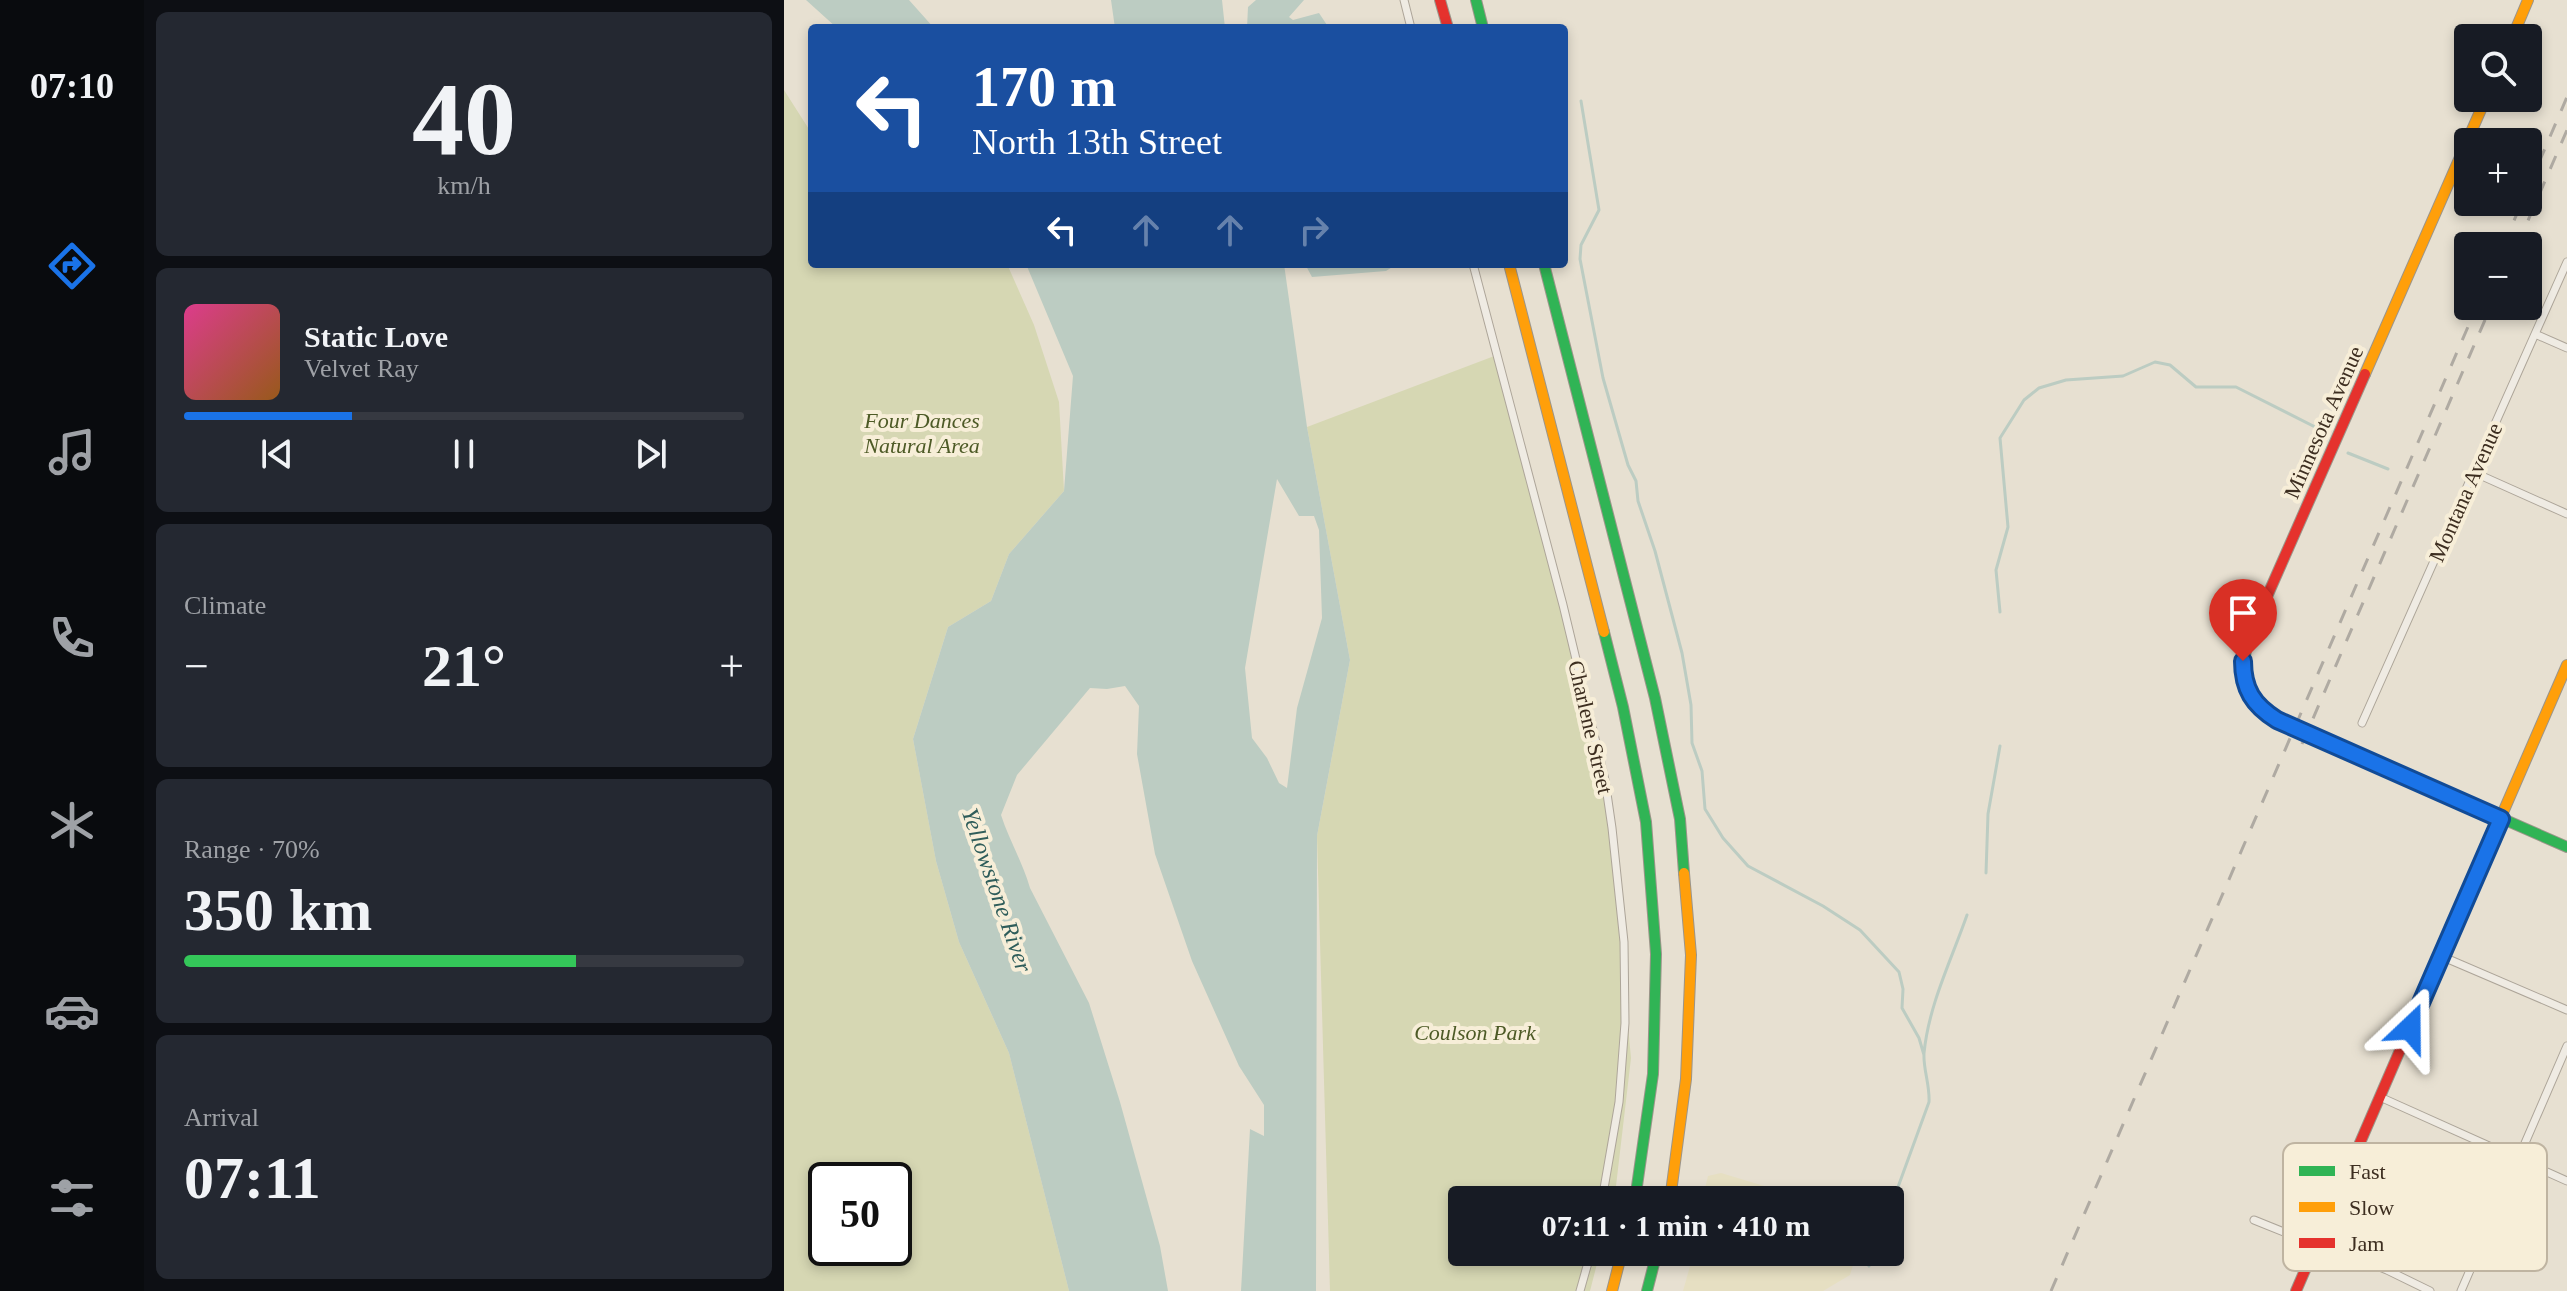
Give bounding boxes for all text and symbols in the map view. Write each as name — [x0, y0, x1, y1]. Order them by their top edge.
map controls — [2454, 24, 2542, 320]
button: search — [2454, 24, 2542, 112]
icon: left — [840, 56, 944, 160]
text: 170 m — [972, 56, 1117, 118]
text: 40 — [412, 61, 516, 176]
text: 07:10 — [30, 66, 114, 106]
text: North 13th Street — [972, 122, 1222, 162]
button: + — [2454, 128, 2542, 216]
text: km/h — [437, 171, 491, 200]
icon: left — [1040, 208, 1084, 252]
icon: ahead — [1124, 208, 1168, 252]
icon: ahead — [1208, 208, 1252, 252]
icon: right — [1292, 208, 1336, 252]
button: − — [2454, 232, 2542, 320]
icon: directions — [44, 238, 100, 294]
text: Static Love — [304, 320, 448, 353]
street label: Minnesota Avenue — [2279, 342, 2368, 502]
text: Velvet Ray — [304, 354, 419, 383]
park label: Four Dances Natural Area — [863, 408, 980, 458]
street label: Montana Avenue — [2424, 419, 2507, 565]
icon: music — [44, 424, 100, 480]
icon: previous — [255, 432, 299, 476]
icon: pause — [442, 432, 486, 476]
icon: next — [629, 432, 673, 476]
pin — [2209, 579, 2277, 661]
text: Climate — [184, 591, 266, 620]
icon: arrive — [2221, 591, 2265, 635]
icon: phone — [44, 610, 100, 666]
text: 21° — [422, 633, 506, 699]
text: − — [184, 642, 209, 691]
text: + — [719, 642, 744, 691]
street label: Charlene Street — [1563, 658, 1618, 796]
icon: climate — [44, 797, 100, 853]
water label: Yellowstone River — [957, 805, 1037, 976]
text: Range · 70% — [184, 835, 320, 864]
text: 350 km — [184, 877, 372, 943]
icon: car — [44, 983, 100, 1039]
position arrow — [2368, 986, 2452, 1070]
park label: Coulson Park — [1414, 1020, 1537, 1045]
text: Arrival — [184, 1103, 259, 1132]
legend — [2283, 1143, 2547, 1271]
text: 07:11 — [184, 1145, 321, 1211]
text: Fast — [2349, 1159, 2386, 1184]
speed limit sign: 50 — [808, 1162, 912, 1266]
icon: filters — [44, 1170, 100, 1226]
text: Slow — [2349, 1195, 2394, 1220]
text: 07:11 · 1 min · 410 m — [1542, 1209, 1810, 1242]
text: Jam — [2349, 1231, 2384, 1256]

